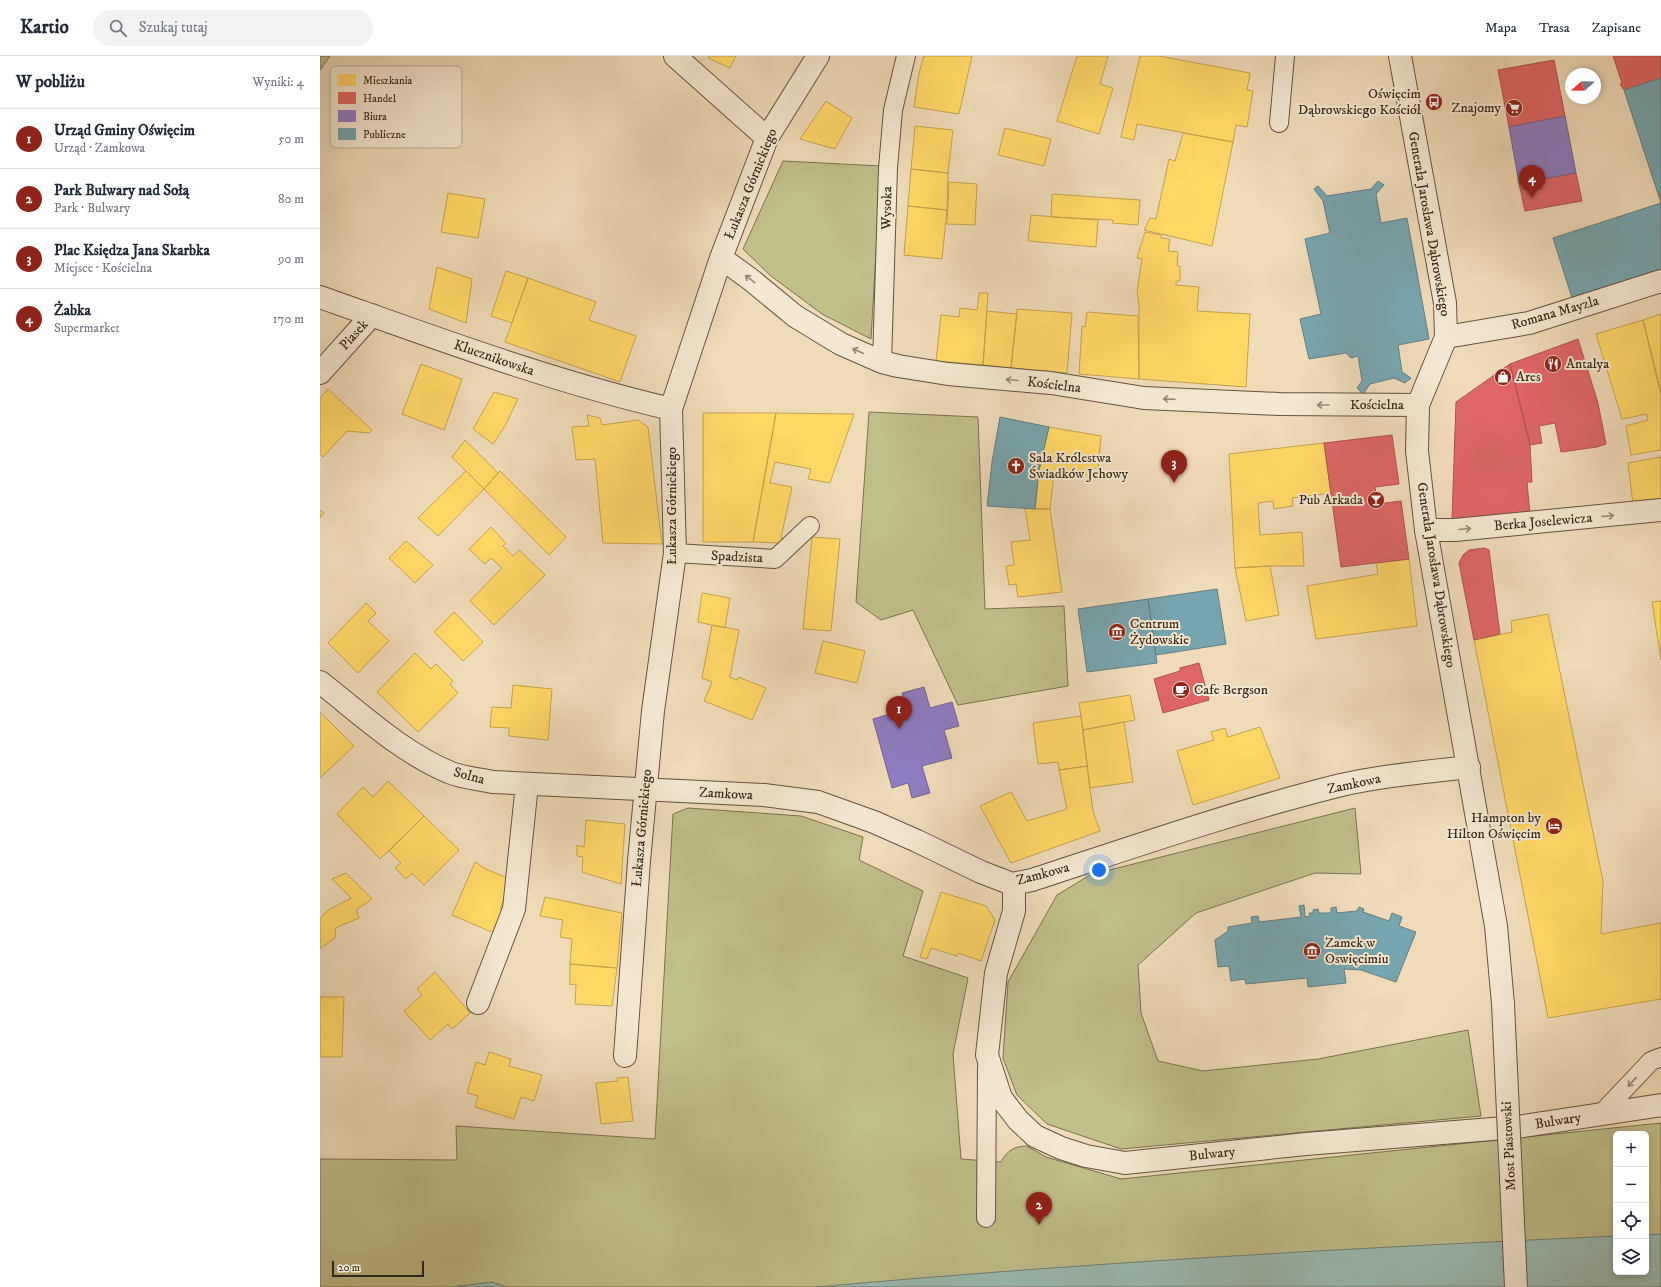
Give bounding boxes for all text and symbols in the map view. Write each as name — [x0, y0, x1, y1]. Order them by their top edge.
search box — [93, 10, 373, 46]
text: Kartio — [20, 16, 69, 39]
icon: search — [107, 17, 129, 39]
text: Szukaj tutaj — [139, 18, 208, 37]
text: Mapa — [1485, 19, 1517, 37]
text: Trasa — [1539, 19, 1570, 37]
text: Zapisane — [1592, 19, 1641, 37]
legend — [330, 66, 462, 148]
north arrow — [1565, 68, 1601, 104]
text: W pobliżu — [16, 71, 85, 93]
text: Wyniki: 4 — [253, 74, 304, 90]
text: Mieszkania — [363, 74, 413, 88]
place label: Oświęcim Dąbrowskiego Kościół — [1298, 85, 1422, 119]
text: Handel — [363, 92, 397, 106]
bus stop icon: Oświęcim Dąbrowskiego Kościół — [1424, 92, 1444, 112]
supermarket icon: Znajomy — [1504, 98, 1524, 118]
place label: Znajomy — [1452, 99, 1501, 117]
text: Biura — [363, 110, 387, 124]
text: Urząd Gminy Oświęcim — [54, 121, 195, 140]
street label: Łukasza Górnickiego — [721, 126, 782, 242]
text: Publiczne — [363, 128, 406, 142]
street label: Generała Jarosława Dąbrowskiego — [1404, 130, 1454, 318]
text: 1 — [27, 131, 31, 147]
text: 50 m — [278, 131, 304, 147]
text: Urząd · Zamkowa — [54, 140, 145, 156]
pin: 4 — [1519, 165, 1545, 198]
text: Park Bulwary nad Sołą — [54, 181, 189, 200]
street label: Wysoka — [878, 186, 896, 231]
text: 2 — [26, 191, 32, 207]
text: 80 m — [278, 191, 304, 207]
text: Park · Bulwary — [54, 200, 130, 216]
text: Plac Księdza Jana Skarbka — [54, 241, 210, 260]
text: 3 — [27, 251, 31, 267]
text: 90 m — [278, 251, 304, 267]
text: Miejsce · Kościelna — [54, 260, 152, 276]
one-way arrow — [745, 275, 756, 284]
street label: Romana Mayzla — [1509, 292, 1601, 334]
text: Żabka — [54, 301, 91, 320]
text: 4 — [25, 311, 33, 327]
text: 170 m — [273, 311, 304, 327]
street label: Piasek — [336, 316, 372, 354]
text: Supermarket — [54, 320, 120, 336]
street label: Klucznikowska — [451, 336, 537, 380]
one-way arrow — [853, 347, 865, 354]
restaurant icon: Antalya — [1543, 354, 1563, 374]
place label: Antalya — [1566, 355, 1609, 373]
shop icon: Ares — [1493, 367, 1513, 387]
place label: Ares — [1516, 368, 1541, 386]
street label: Kościelna — [1026, 373, 1082, 397]
one-way arrow — [1006, 376, 1019, 383]
one-way arrow — [1163, 395, 1176, 403]
street label: Kościelna — [1350, 396, 1404, 414]
one-way arrow — [1317, 401, 1330, 409]
street label: Łukasza Górnickiego — [663, 447, 681, 565]
place label: Sala Królestwa Świadków Jehowy — [1029, 449, 1128, 483]
pin: 3 — [1161, 450, 1187, 483]
church icon: Sala Królestwa Świadków Jehowy — [1006, 456, 1026, 476]
street label: Generała Jarosława Dąbrowskiego — [1412, 481, 1460, 669]
bar icon: Pub Arkada — [1366, 490, 1386, 510]
place label: Pub Arkada — [1299, 491, 1363, 509]
street label: Berka Joselewicza — [1493, 509, 1593, 535]
one-way arrow — [1601, 512, 1614, 519]
one-way arrow — [1458, 525, 1471, 533]
street label: Spadzista — [711, 547, 764, 567]
place label: Centrum Żydowskie — [1130, 615, 1189, 649]
museum icon: Centrum Żydowskie — [1107, 622, 1127, 642]
cafe icon: Cafe Bergson — [1171, 680, 1191, 700]
place label: Cafe Bergson — [1194, 681, 1269, 699]
pin: 1 — [886, 696, 912, 729]
street label: Solna — [451, 763, 487, 789]
street label: Łukasza Górnickiego — [628, 768, 656, 888]
street label: Zamkowa — [1326, 770, 1382, 798]
street label: Zamkowa — [699, 784, 753, 804]
place label: Hampton by Hilton Oświęcim — [1447, 809, 1541, 843]
hotel icon: Hampton by Hilton Oświęcim — [1544, 816, 1564, 836]
street label: Zamkowa — [1015, 858, 1071, 890]
your location — [1089, 860, 1109, 880]
place label: Zamek w Oswięcimiu — [1325, 934, 1389, 968]
museum icon: Zamek w Oswięcimiu — [1302, 941, 1322, 961]
one-way arrow — [1627, 1076, 1636, 1087]
street label: Most Piastowski — [1498, 1101, 1520, 1191]
street label: Bulwary — [1534, 1108, 1583, 1134]
map controls — [1613, 1131, 1649, 1275]
button: + — [1613, 1131, 1649, 1167]
street label: Bulwary — [1188, 1143, 1236, 1165]
button: − — [1613, 1167, 1649, 1203]
pin: 2 — [1026, 1192, 1052, 1225]
button: locate — [1613, 1203, 1649, 1239]
button: layers — [1613, 1239, 1649, 1275]
scale bar — [332, 1259, 424, 1278]
text: 20 m — [338, 1261, 360, 1275]

